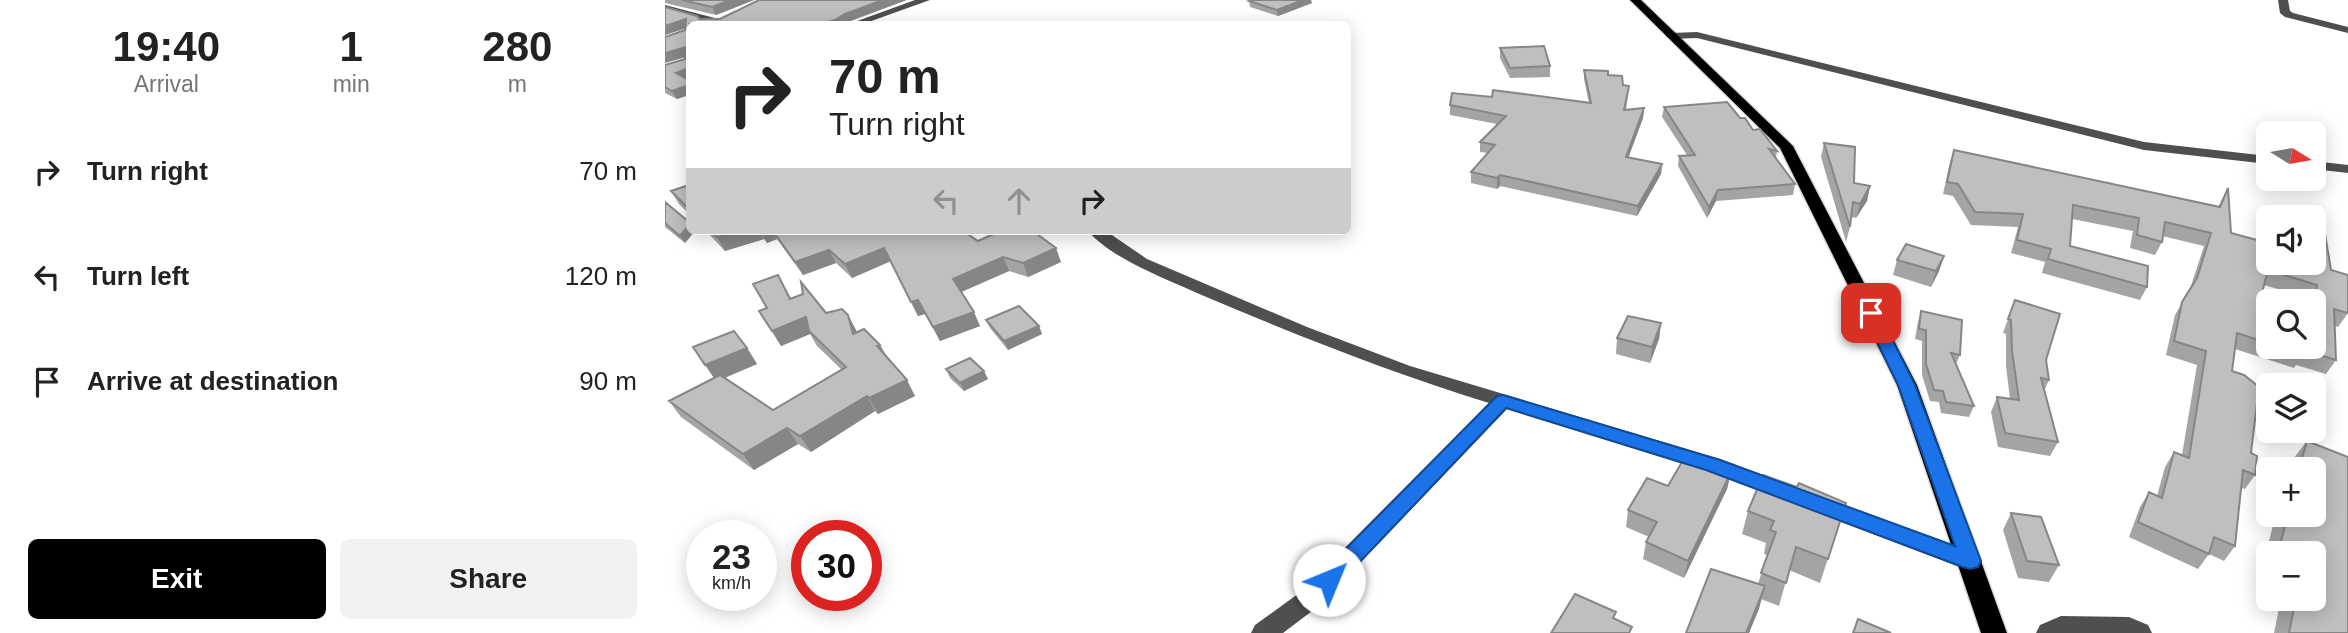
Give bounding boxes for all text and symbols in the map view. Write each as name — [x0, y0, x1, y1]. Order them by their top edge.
text: 19:40 — [113, 23, 220, 70]
text: 1 — [339, 23, 363, 70]
text: 280 — [482, 23, 552, 70]
icon: right — [714, 49, 805, 140]
text: 70 m — [829, 49, 941, 103]
text: Arrival — [134, 71, 199, 97]
text: min — [333, 71, 370, 97]
text: m — [508, 71, 527, 97]
text: Turn right — [829, 106, 965, 142]
north arrow — [2256, 121, 2326, 191]
map controls — [2256, 121, 2326, 611]
icon: right — [28, 153, 66, 191]
text: Turn right — [87, 156, 208, 186]
text: 70 m — [579, 156, 637, 186]
icon: left — [927, 182, 965, 220]
icon: ahead — [1000, 182, 1038, 220]
icon: right — [1073, 182, 1111, 220]
button: sound — [2256, 205, 2326, 275]
icon: left — [28, 258, 66, 296]
text: Turn left — [87, 261, 189, 291]
text: 120 m — [565, 261, 637, 291]
pin — [1841, 283, 1901, 343]
button: search — [2256, 289, 2326, 359]
icon: arrive — [1852, 294, 1890, 332]
icon: arrive — [28, 363, 66, 401]
text: Arrive at destination — [87, 366, 338, 396]
text: 90 m — [579, 366, 637, 396]
button: layers — [2256, 373, 2326, 443]
button: + — [2256, 457, 2326, 527]
speed limit sign: 30 — [791, 520, 882, 611]
text: 23 — [712, 537, 751, 576]
button: Exit — [28, 539, 326, 619]
button: Share — [340, 539, 637, 619]
button: − — [2256, 541, 2326, 611]
position arrow — [1292, 543, 1366, 617]
text: km/h — [712, 573, 751, 593]

